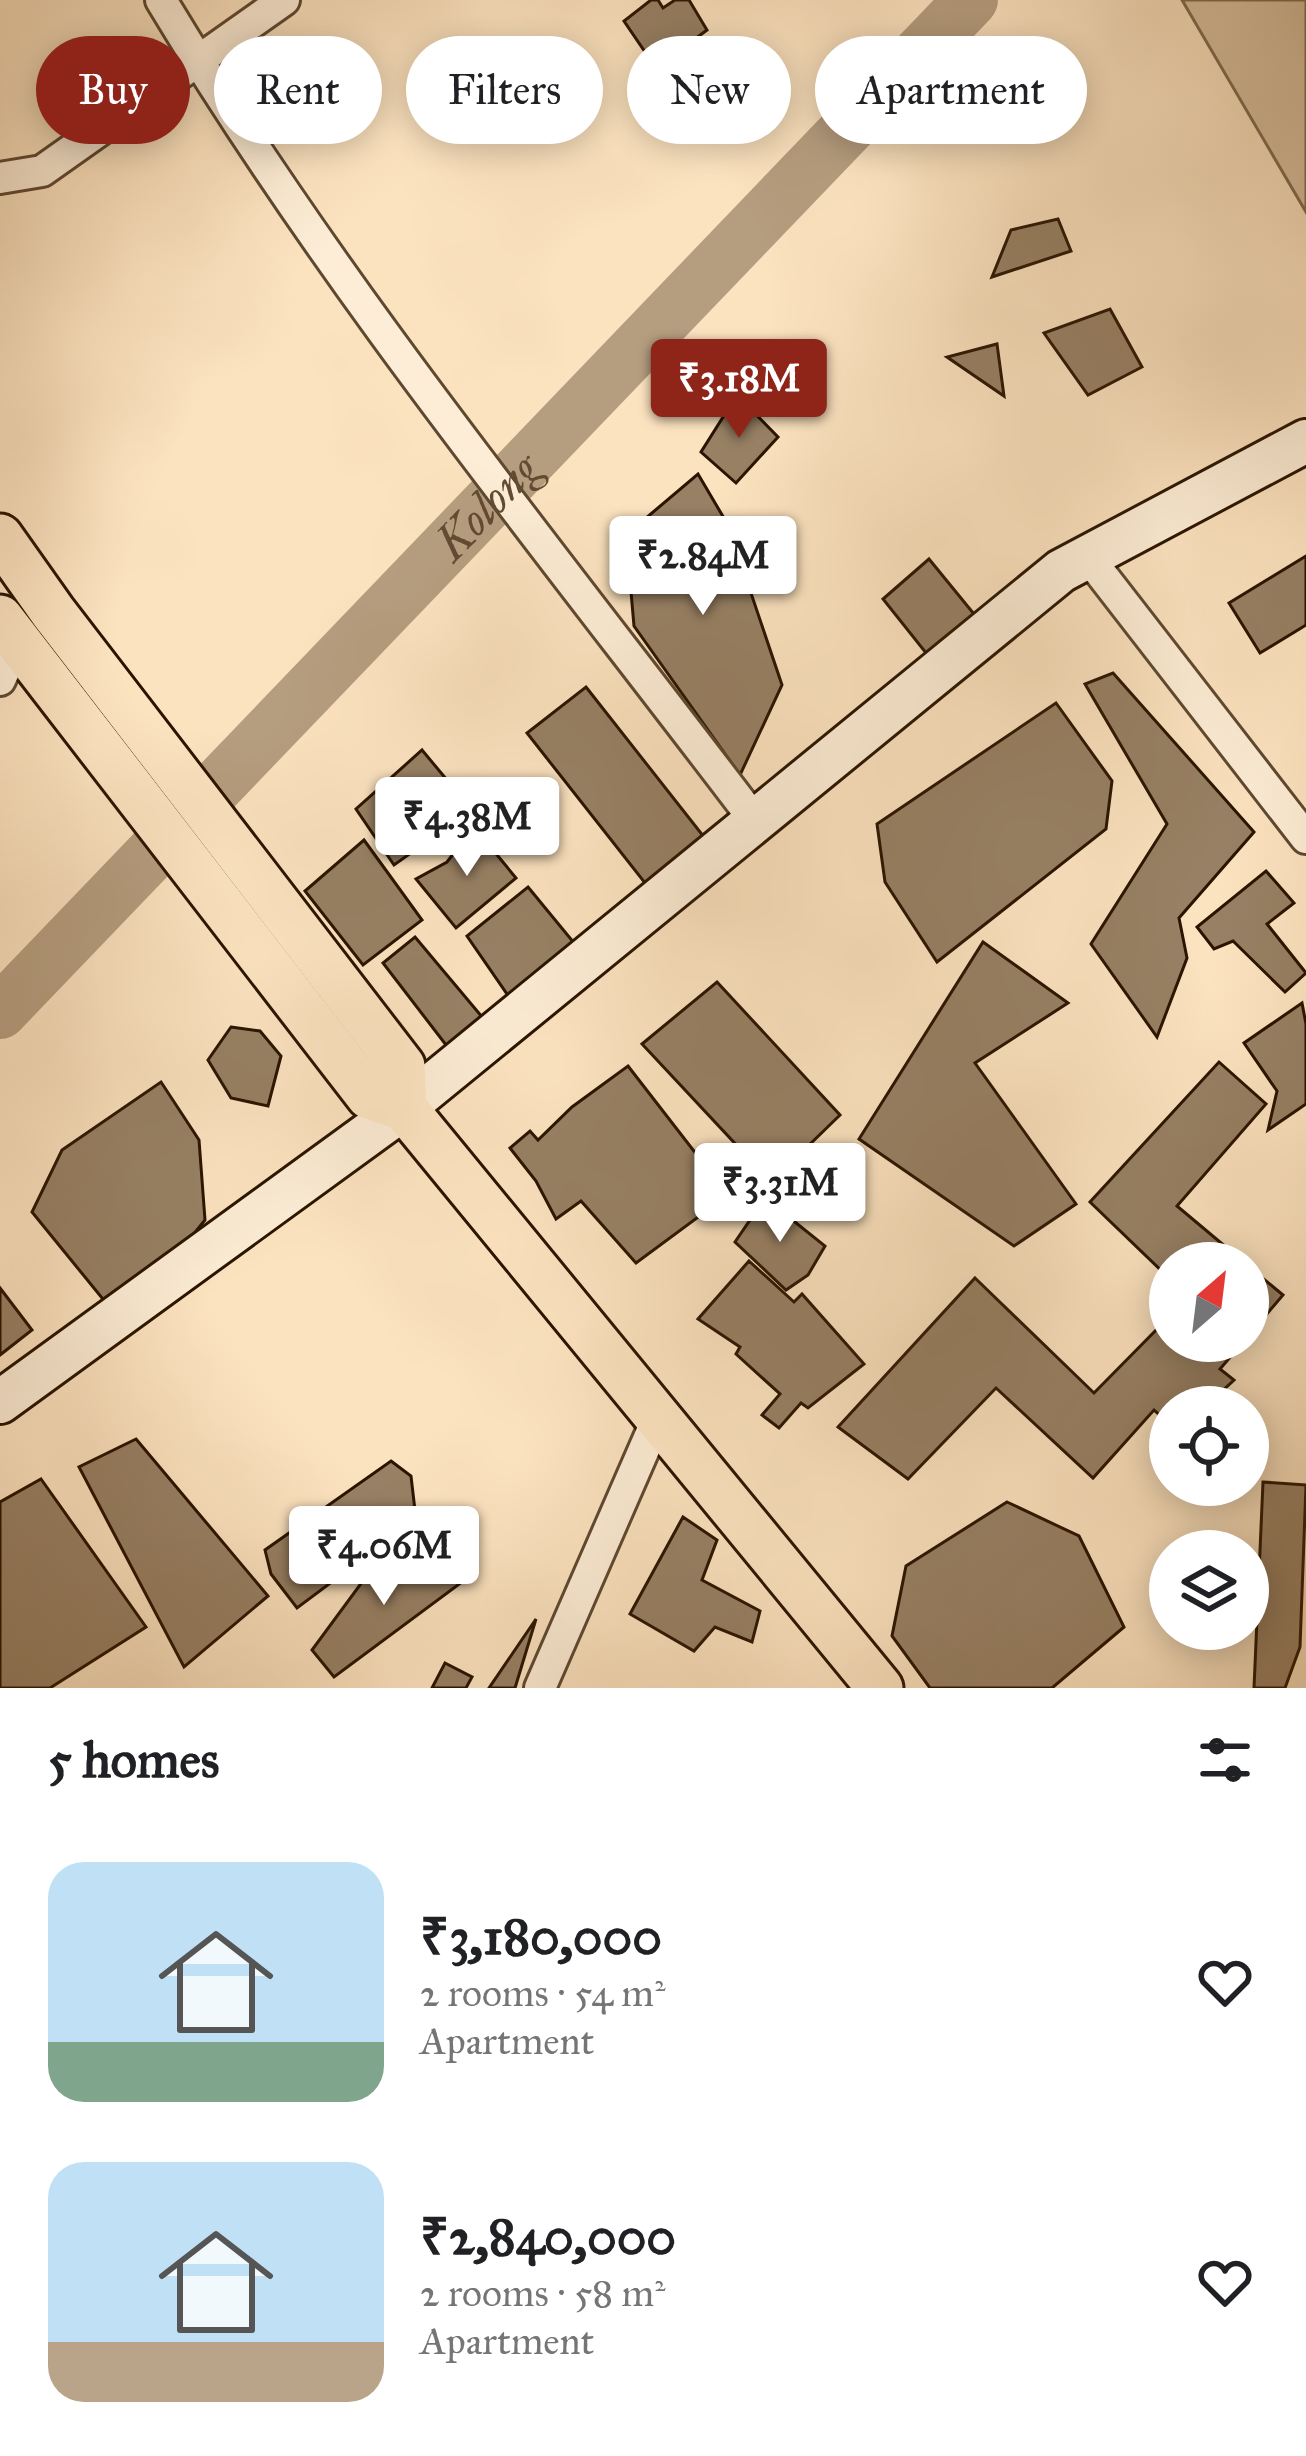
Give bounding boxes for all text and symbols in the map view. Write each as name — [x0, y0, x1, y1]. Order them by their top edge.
chip: Buy — [36, 36, 190, 144]
chip: Rent — [214, 36, 382, 144]
chip: Filters — [406, 36, 603, 144]
chip: New — [627, 36, 791, 144]
chip: Apartment — [815, 36, 1087, 144]
pin: ₹3.18M — [641, 339, 837, 441]
text: ₹3.18M — [678, 354, 800, 402]
water label: Kolong — [420, 437, 553, 573]
pin: ₹2.84M — [605, 516, 801, 618]
text: ₹2.84M — [636, 531, 770, 579]
pin: ₹4.38M — [369, 777, 565, 879]
text: ₹4.38M — [402, 792, 532, 840]
pin: ₹3.31M — [682, 1143, 878, 1245]
text: ₹3.31M — [721, 1158, 839, 1206]
north arrow — [1149, 1242, 1269, 1362]
map controls — [1149, 1242, 1269, 1650]
button: locate — [1149, 1386, 1269, 1506]
pin: ₹4.06M — [286, 1506, 482, 1608]
text: ₹4.06M — [316, 1521, 452, 1569]
button: layers — [1149, 1530, 1269, 1650]
icon: filters — [1192, 1727, 1258, 1793]
text: 5 homes — [48, 1729, 219, 1791]
text: ₹3,180,000 — [420, 1906, 662, 1968]
icon: home — [144, 1910, 288, 2054]
icon: heart — [1192, 1949, 1258, 2015]
text: 2 rooms · 54 m² — [420, 1969, 665, 2017]
text: Apartment — [420, 2017, 594, 2065]
text: ₹2,840,000 — [420, 2206, 676, 2268]
icon: home — [144, 2210, 288, 2354]
icon: heart — [1192, 2249, 1258, 2315]
text: 2 rooms · 58 m² — [420, 2269, 666, 2317]
text: Apartment — [420, 2317, 594, 2365]

